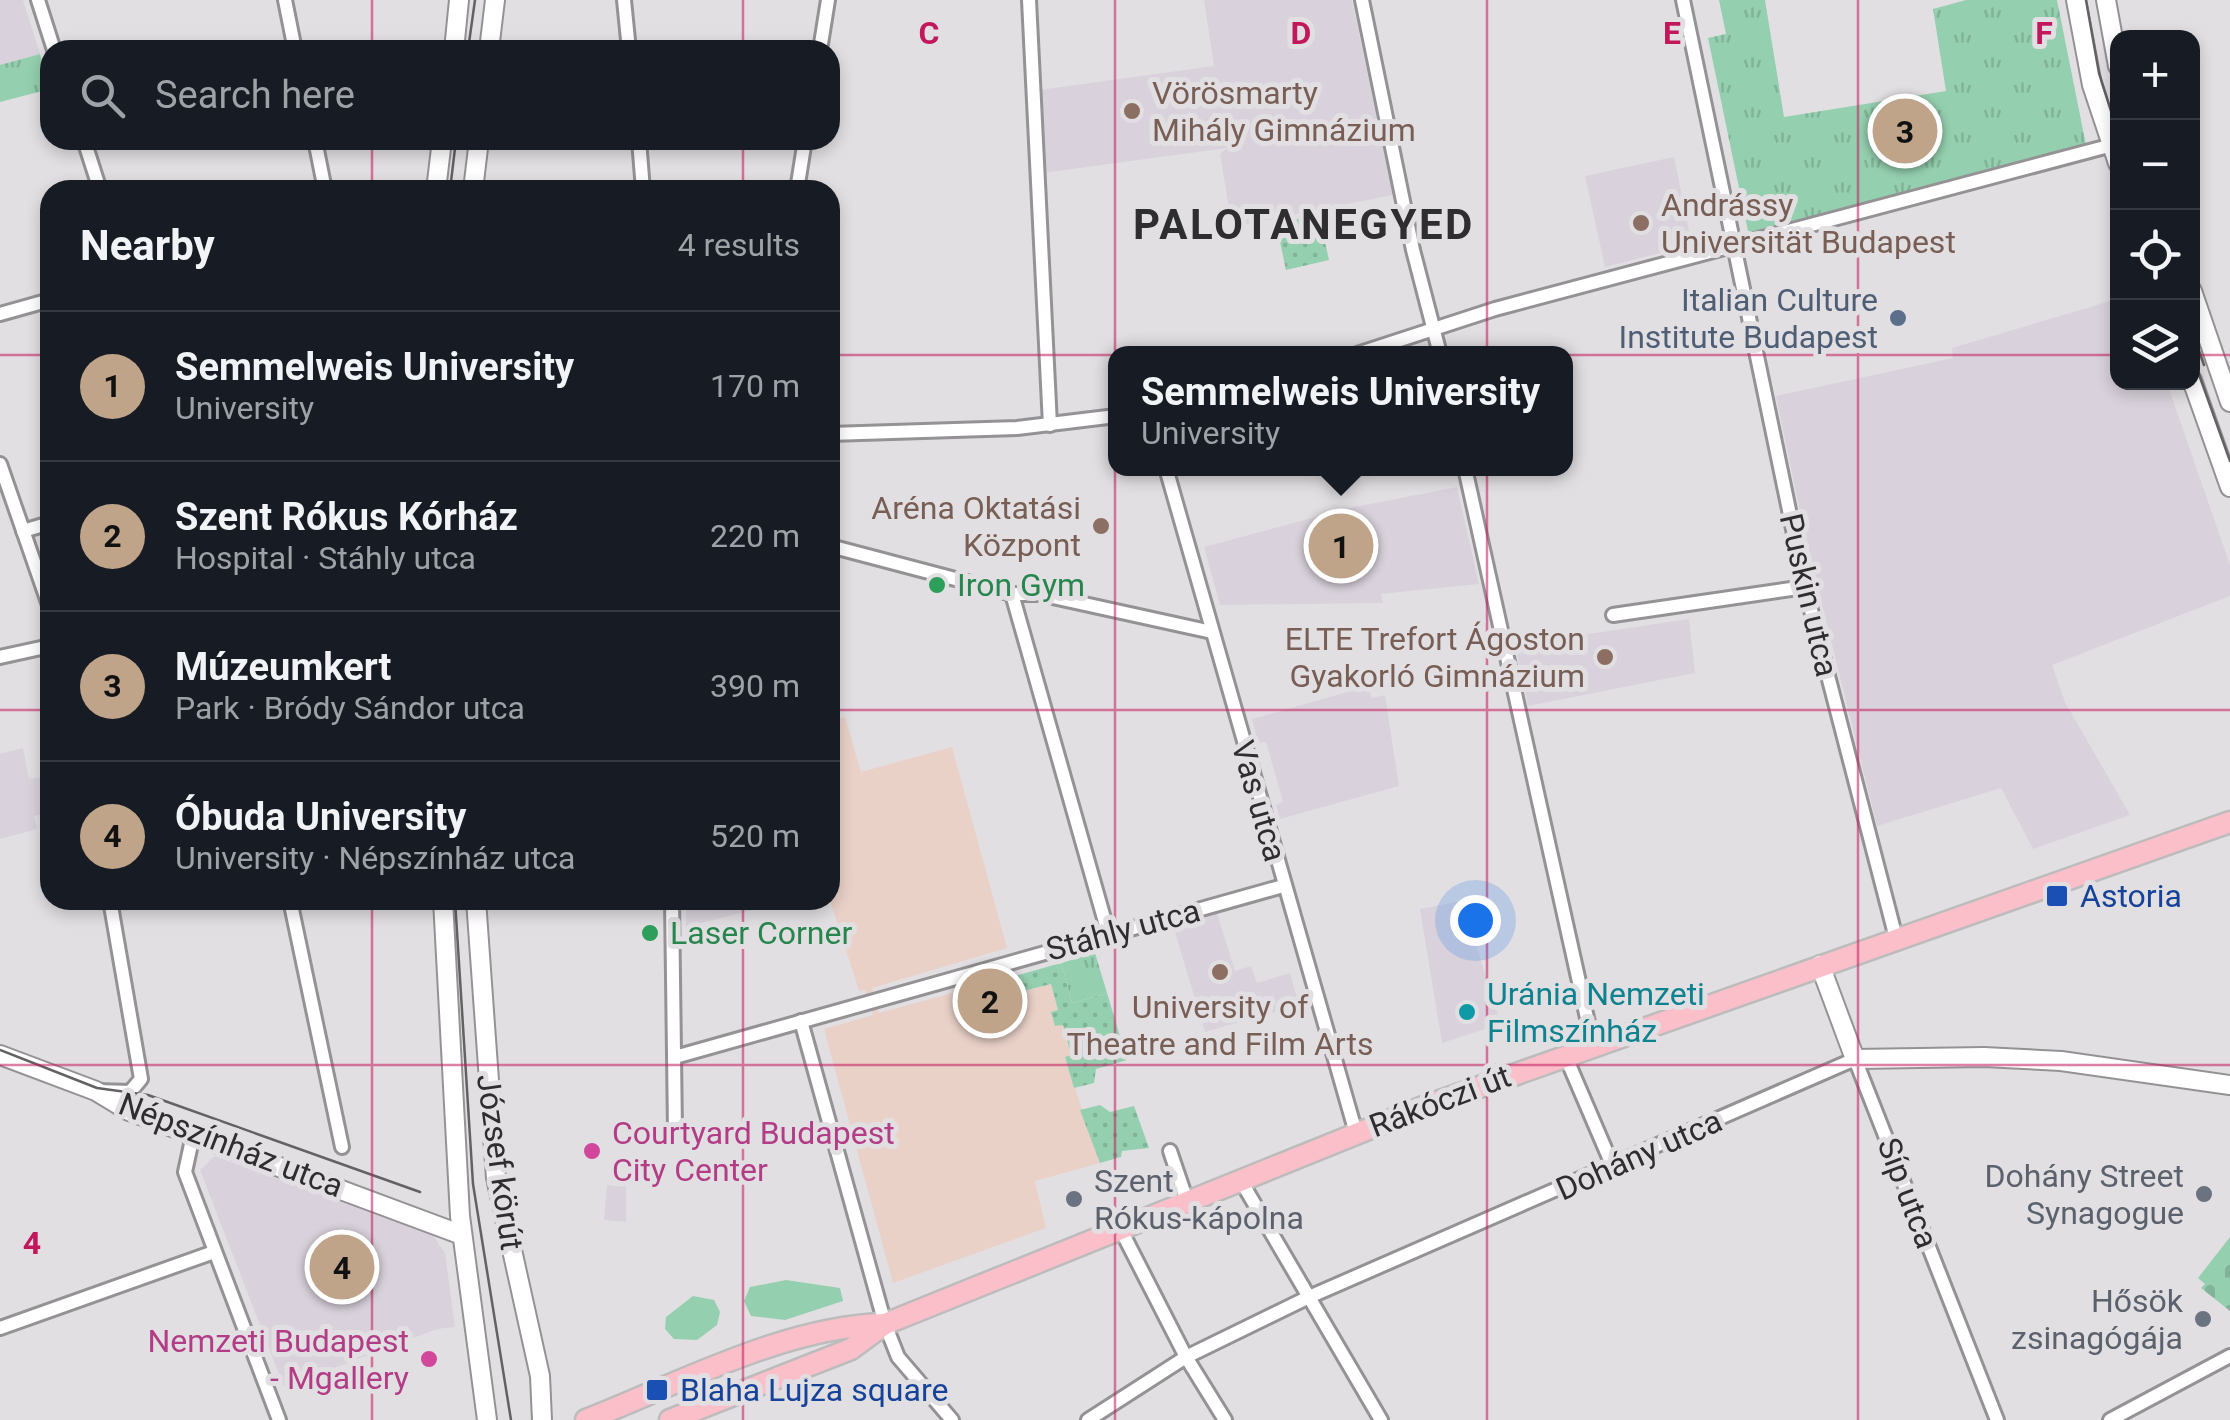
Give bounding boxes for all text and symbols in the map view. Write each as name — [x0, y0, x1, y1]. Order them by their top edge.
text: C — [919, 14, 939, 52]
text: D — [1291, 14, 1311, 52]
text: E — [1663, 14, 1681, 52]
text: F — [2035, 14, 2053, 52]
map controls — [2110, 30, 2200, 390]
button: + — [2110, 30, 2200, 120]
search box — [40, 40, 840, 150]
icon: search — [75, 68, 130, 123]
text: Search here — [155, 73, 355, 117]
place label: Vörösmarty Mihály Gimnázium — [1152, 74, 1416, 149]
pin: 3 — [1872, 94, 1938, 168]
marker: Vörösmarty Mihály Gimnázium — [1121, 100, 1143, 122]
button: − — [2110, 120, 2200, 210]
place label: Andrássy Universität Budapest — [1661, 186, 1956, 261]
district label: PALOTANEGYED — [1133, 200, 1475, 249]
button: locate — [2110, 210, 2200, 300]
marker: Andrássy Universität Budapest — [1630, 212, 1652, 234]
text: Nearby — [80, 221, 215, 270]
text: 4 results — [678, 226, 800, 264]
place label: Italian Culture Institute Budapest — [1618, 281, 1878, 356]
button: layers — [2110, 300, 2200, 390]
marker: Italian Culture Institute Budapest — [1887, 307, 1909, 329]
text: Semmelweis University — [175, 345, 574, 389]
popup — [1108, 346, 1573, 476]
text: 1 — [103, 367, 122, 405]
text: 170 m — [710, 367, 800, 405]
text: Semmelweis University — [1141, 370, 1540, 414]
text: University — [175, 389, 314, 427]
text: University — [1141, 414, 1280, 452]
place label: Aréna Oktatási Központ — [871, 489, 1081, 564]
text: Szent Rókus Kórház — [175, 495, 518, 539]
pin: 1 — [1308, 508, 1374, 584]
street label: Puskin utca — [1772, 510, 1846, 680]
marker: Aréna Oktatási Központ — [1090, 515, 1112, 537]
text: 2 — [103, 517, 122, 555]
text: 220 m — [710, 517, 800, 555]
text: Hospital · Stáhly utca — [175, 539, 476, 577]
place label: Iron Gym — [957, 566, 1085, 604]
marker: Iron Gym — [926, 574, 948, 596]
place label: ELTE Trefort Ágoston Gyakorló Gimnázium — [1285, 620, 1585, 695]
text: Múzeumkert — [175, 645, 391, 689]
marker: ELTE Trefort Ágoston Gyakorló Gimnázium — [1594, 646, 1616, 668]
text: 3 — [103, 667, 122, 705]
text: 390 m — [710, 667, 800, 705]
text: Park · Bródy Sándor utca — [175, 689, 525, 727]
street label: Vas utca — [1224, 736, 1294, 866]
text: Óbuda University — [175, 795, 466, 839]
text: 4 — [103, 817, 122, 855]
text: 520 m — [710, 817, 800, 855]
text: University · Népszínház utca — [175, 839, 575, 877]
place label: Astoria — [2080, 877, 2182, 915]
marker: Astoria — [2044, 883, 2070, 909]
street label: Stáhly utca — [1042, 891, 1204, 969]
your location — [1450, 895, 1501, 946]
place label: Laser Corner — [670, 914, 852, 952]
marker: Laser Corner — [639, 922, 661, 944]
marker: University of Theatre and Film Arts — [1209, 961, 1231, 983]
pin: 2 — [958, 964, 1022, 1038]
place label: Uránia Nemzeti Filmszínház — [1487, 975, 1705, 1050]
place label: University of Theatre and Film Arts — [1067, 988, 1373, 1063]
marker: Uránia Nemzeti Filmszínház — [1456, 1001, 1478, 1023]
street label: Rákóczi út — [1364, 1057, 1516, 1145]
street label: József körút — [469, 1071, 531, 1253]
street label: Népszínház utca — [114, 1085, 348, 1205]
street label: Dohány utca — [1550, 1102, 1728, 1208]
place label: Courtyard Budapest City Center — [612, 1114, 895, 1189]
street label: Síp utca — [1870, 1132, 1946, 1254]
marker: Courtyard Budapest City Center — [581, 1140, 603, 1162]
place label: Dohány Street Synagogue — [1985, 1157, 2184, 1232]
place label: Szent Rókus-kápolna — [1094, 1162, 1304, 1237]
marker: Dohány Street Synagogue — [2193, 1183, 2215, 1205]
marker: Szent Rókus-kápolna — [1063, 1188, 1085, 1210]
text: 4 — [23, 1224, 41, 1262]
pin: 4 — [310, 1230, 374, 1304]
place label: Hősök zsinagógája — [2011, 1282, 2184, 1357]
marker: Hősök zsinagógája — [2192, 1308, 2214, 1330]
place label: Nemzeti Budapest - Mgallery — [147, 1322, 409, 1397]
marker: Nemzeti Budapest - Mgallery — [418, 1348, 440, 1370]
place label: Blaha Lujza square — [680, 1371, 948, 1409]
marker: Blaha Lujza square — [644, 1377, 670, 1403]

